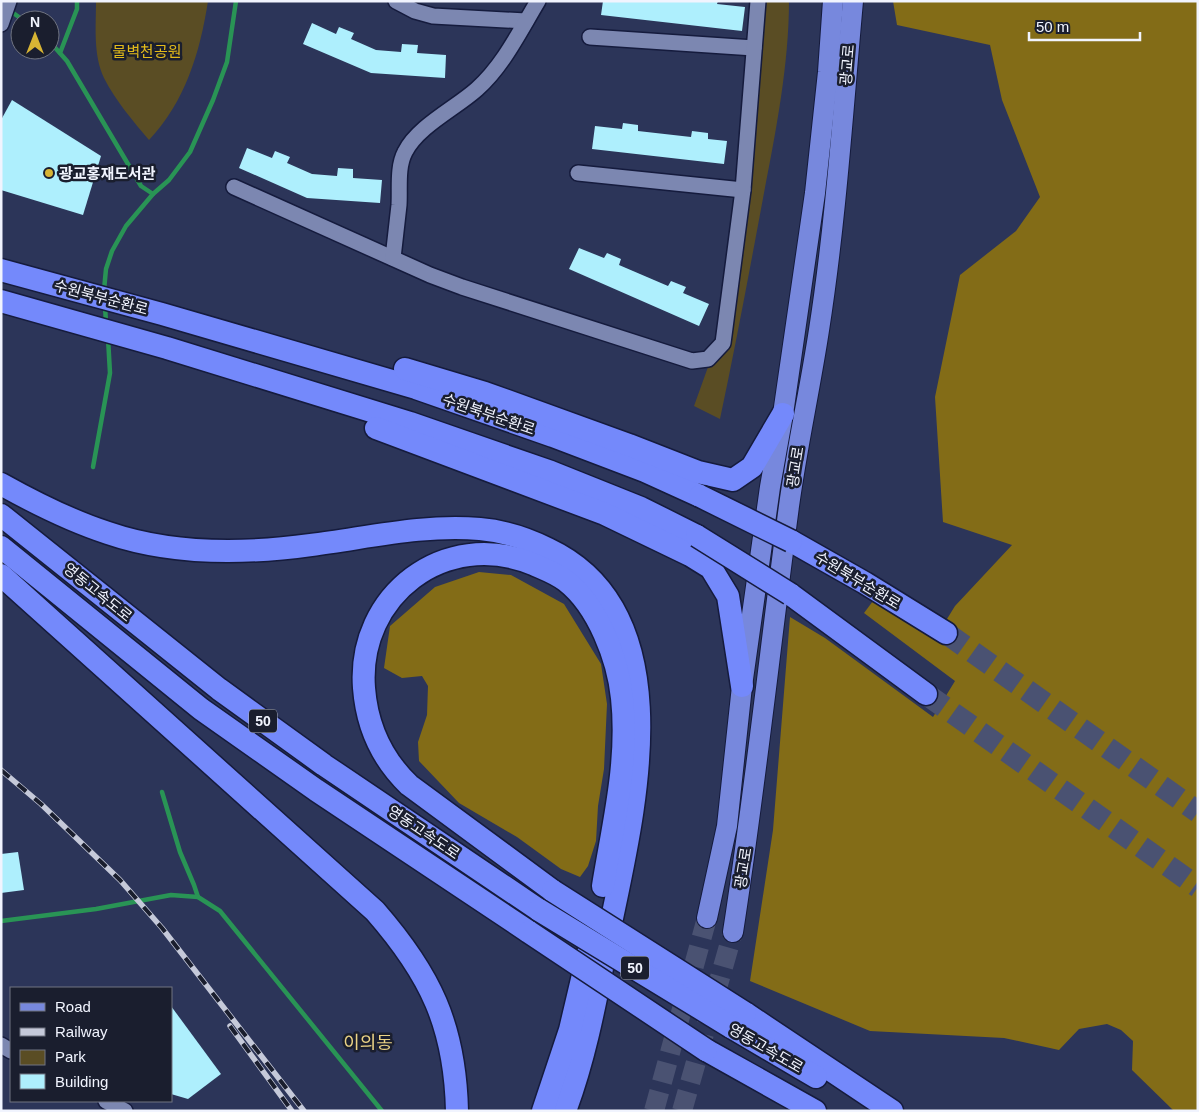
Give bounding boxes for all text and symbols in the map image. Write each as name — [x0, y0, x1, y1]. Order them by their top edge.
north arrow — [10, 10, 60, 60]
scale bar — [1029, 10, 1140, 42]
text: N — [30, 14, 40, 30]
text: 50 m — [1036, 18, 1069, 35]
park label: 물벽천공원 — [112, 43, 182, 60]
street label: 광교로 — [837, 44, 857, 86]
place label: 광교홍재도서관 — [59, 165, 156, 182]
marker: 광교홍재도서관 — [43, 167, 55, 179]
street label: 수원북부순환로 — [52, 276, 150, 318]
street label: 수원북부순환로 — [441, 390, 537, 438]
street label: 광교로 — [783, 445, 807, 489]
street label: 수원북부순환로 — [812, 548, 904, 612]
street label: 영동고속도로 — [60, 559, 136, 625]
road number: 50 — [249, 709, 277, 732]
street label: 영동고속도로 — [385, 802, 463, 862]
street label: 광교로 — [731, 846, 755, 890]
road number: 50 — [621, 956, 649, 980]
legend — [10, 987, 172, 1102]
text: Road — [55, 998, 91, 1015]
street label: 영동고속도로 — [726, 1020, 806, 1076]
text: Railway — [55, 1023, 108, 1040]
district label: 이의동 — [343, 1033, 393, 1053]
text: Park — [55, 1048, 86, 1065]
text: Building — [55, 1073, 108, 1090]

